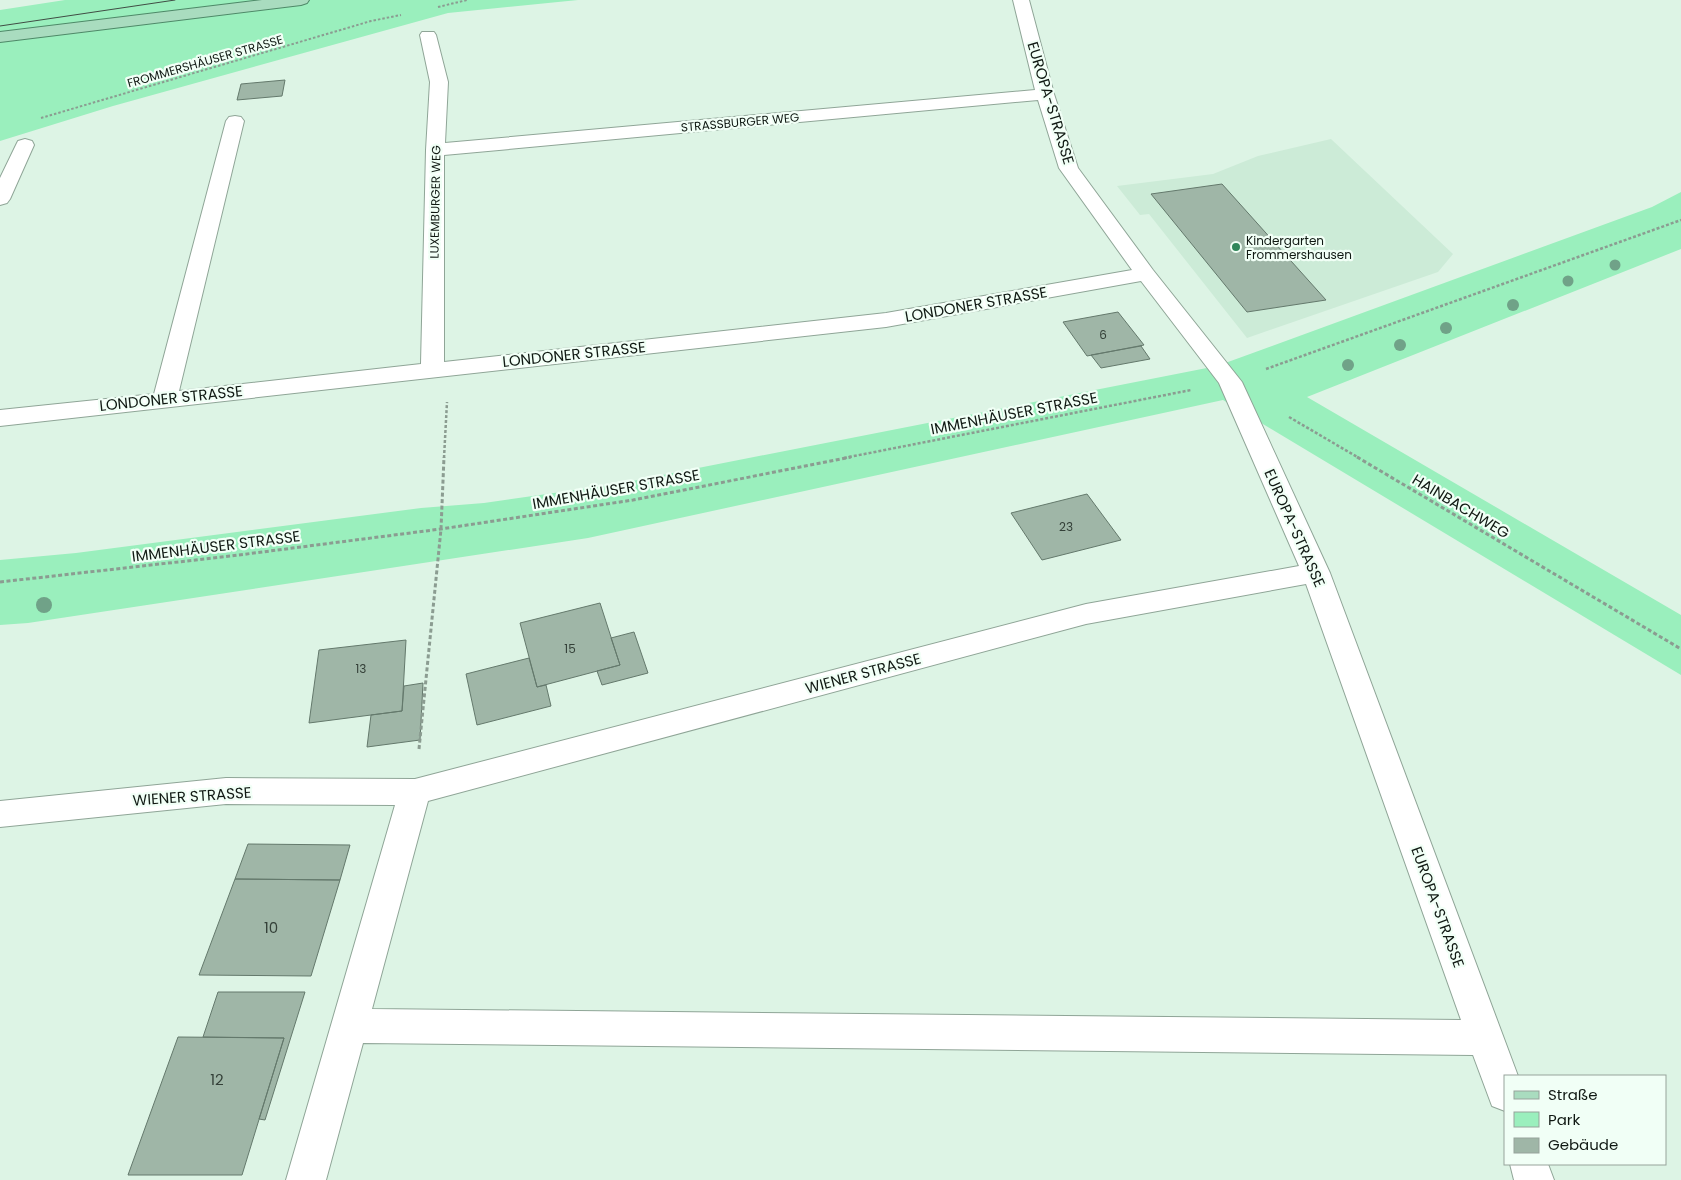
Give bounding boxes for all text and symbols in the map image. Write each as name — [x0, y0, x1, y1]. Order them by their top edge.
street label: FROMMERSHÄUSER STRASSE — [125, 31, 285, 91]
street label: EUROPA-STRASSE — [1022, 39, 1080, 167]
street label: STRASSBURGER WEG — [680, 108, 800, 136]
street label: LUXEMBURGER WEG — [426, 145, 444, 259]
place label: Kindergarten Frommershausen — [1246, 232, 1352, 263]
marker: Kindergarten Frommershausen — [1230, 241, 1242, 253]
street label: LONDONER STRASSE — [903, 281, 1049, 327]
house number: 6 — [1099, 326, 1107, 343]
street label: LONDONER STRASSE — [501, 336, 647, 372]
street label: LONDONER STRASSE — [98, 380, 244, 416]
street label: IMMENHÄUSER STRASSE — [929, 387, 1099, 439]
street label: IMMENHÄUSER STRASSE — [531, 464, 701, 514]
street label: EUROPA-STRASSE — [1260, 466, 1330, 590]
street label: HAINBACHWEG — [1408, 469, 1514, 543]
house number: 23 — [1059, 518, 1073, 535]
street label: IMMENHÄUSER STRASSE — [131, 525, 301, 567]
house number: 15 — [564, 640, 576, 657]
street label: WIENER STRASSE — [803, 647, 923, 699]
house number: 13 — [356, 660, 366, 677]
street label: WIENER STRASSE — [132, 781, 252, 811]
street label: EUROPA-STRASSE — [1406, 844, 1470, 970]
house number: 10 — [264, 917, 278, 938]
house number: 12 — [210, 1069, 224, 1090]
legend — [1504, 1075, 1666, 1165]
text: Straße — [1548, 1084, 1598, 1105]
text: Park — [1548, 1109, 1580, 1130]
text: Gebäude — [1548, 1134, 1618, 1155]

